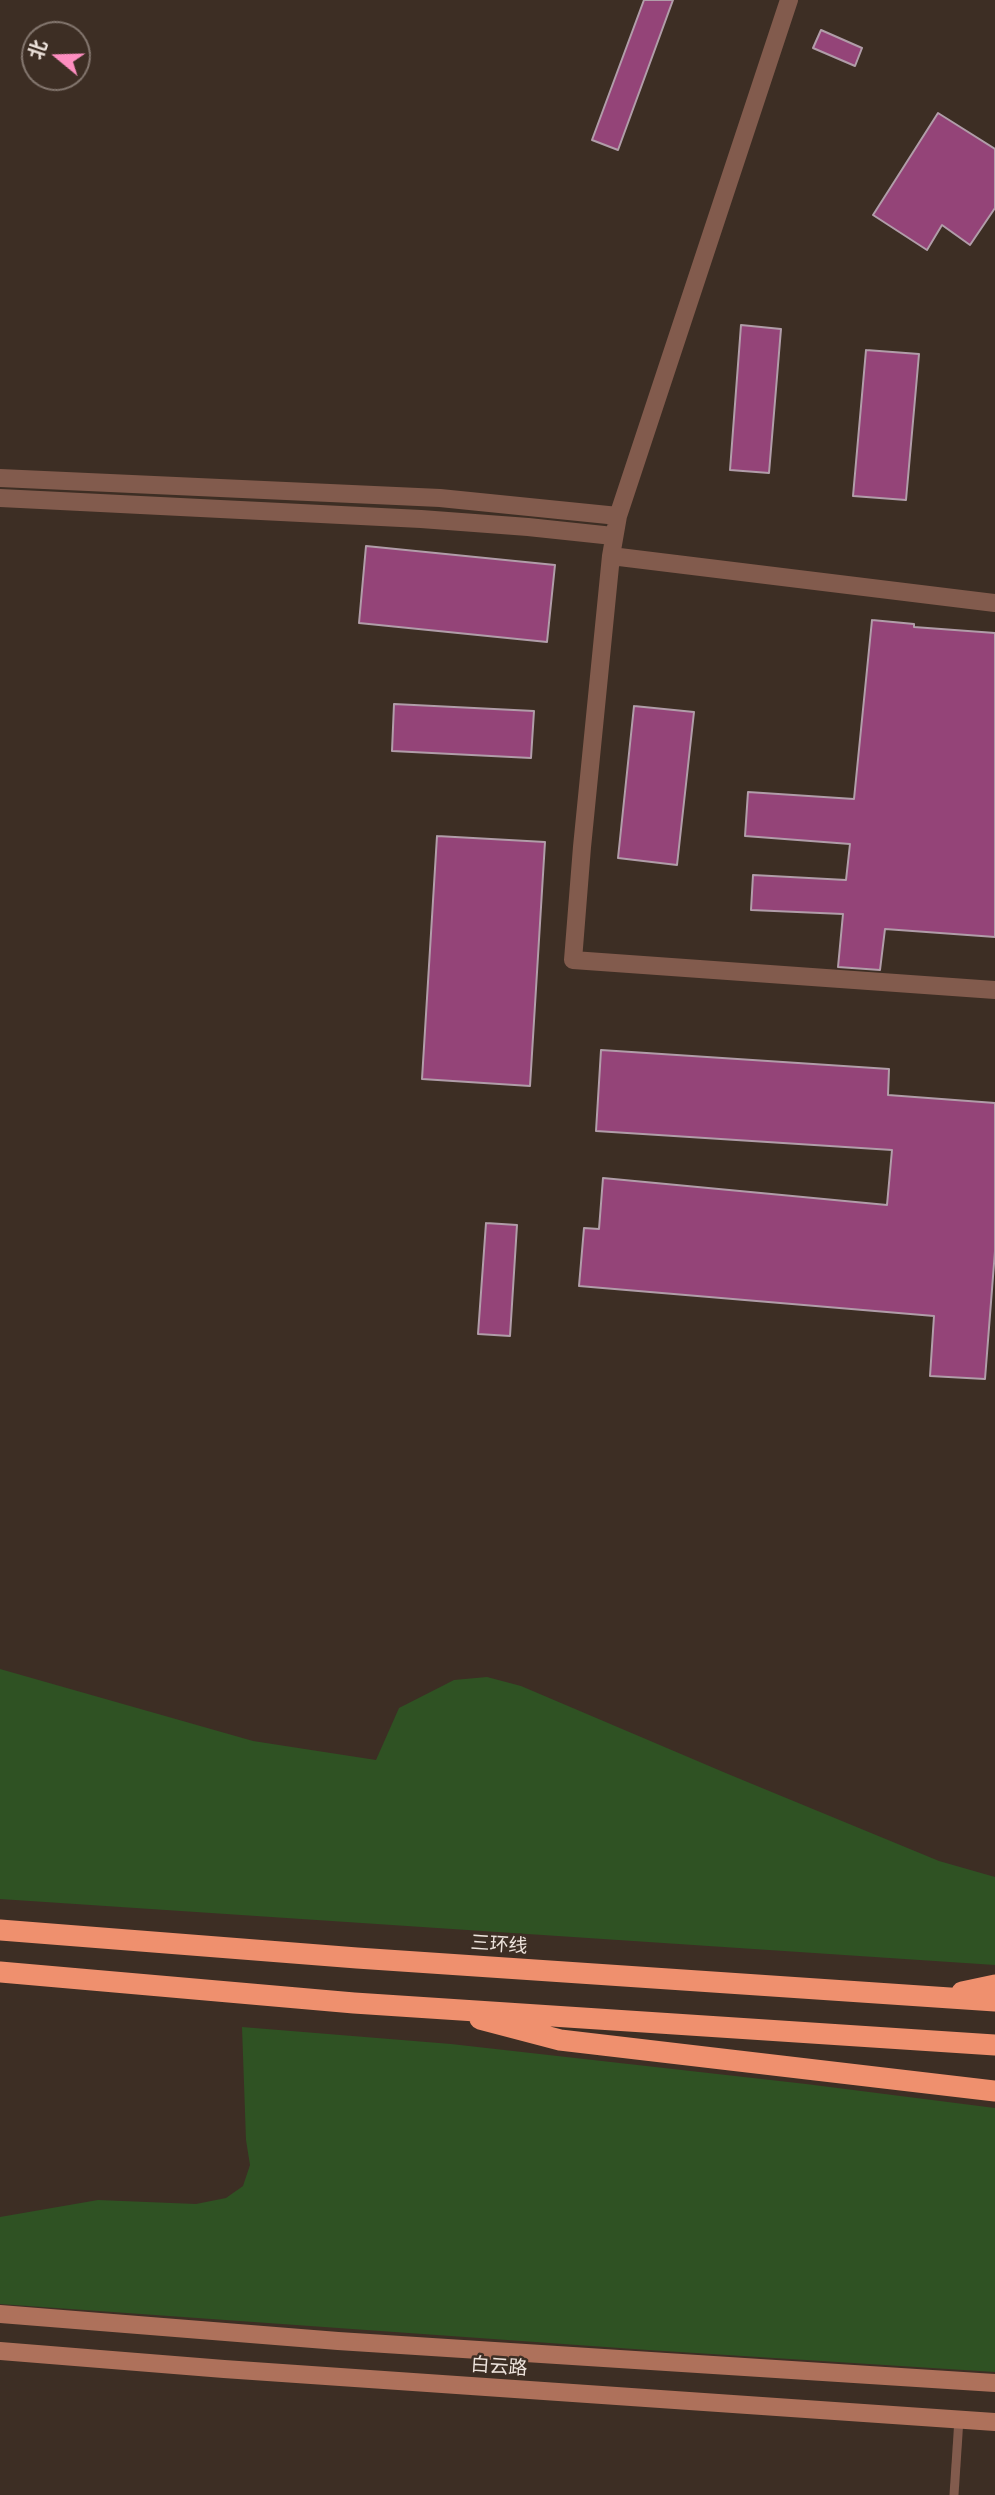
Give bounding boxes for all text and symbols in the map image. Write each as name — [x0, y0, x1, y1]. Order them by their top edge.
north arrow — [21, 21, 91, 91]
text: 北 — [24, 37, 52, 62]
street label: 三环线 — [470, 1932, 528, 1958]
street label: 白云路 — [470, 2354, 528, 2380]

